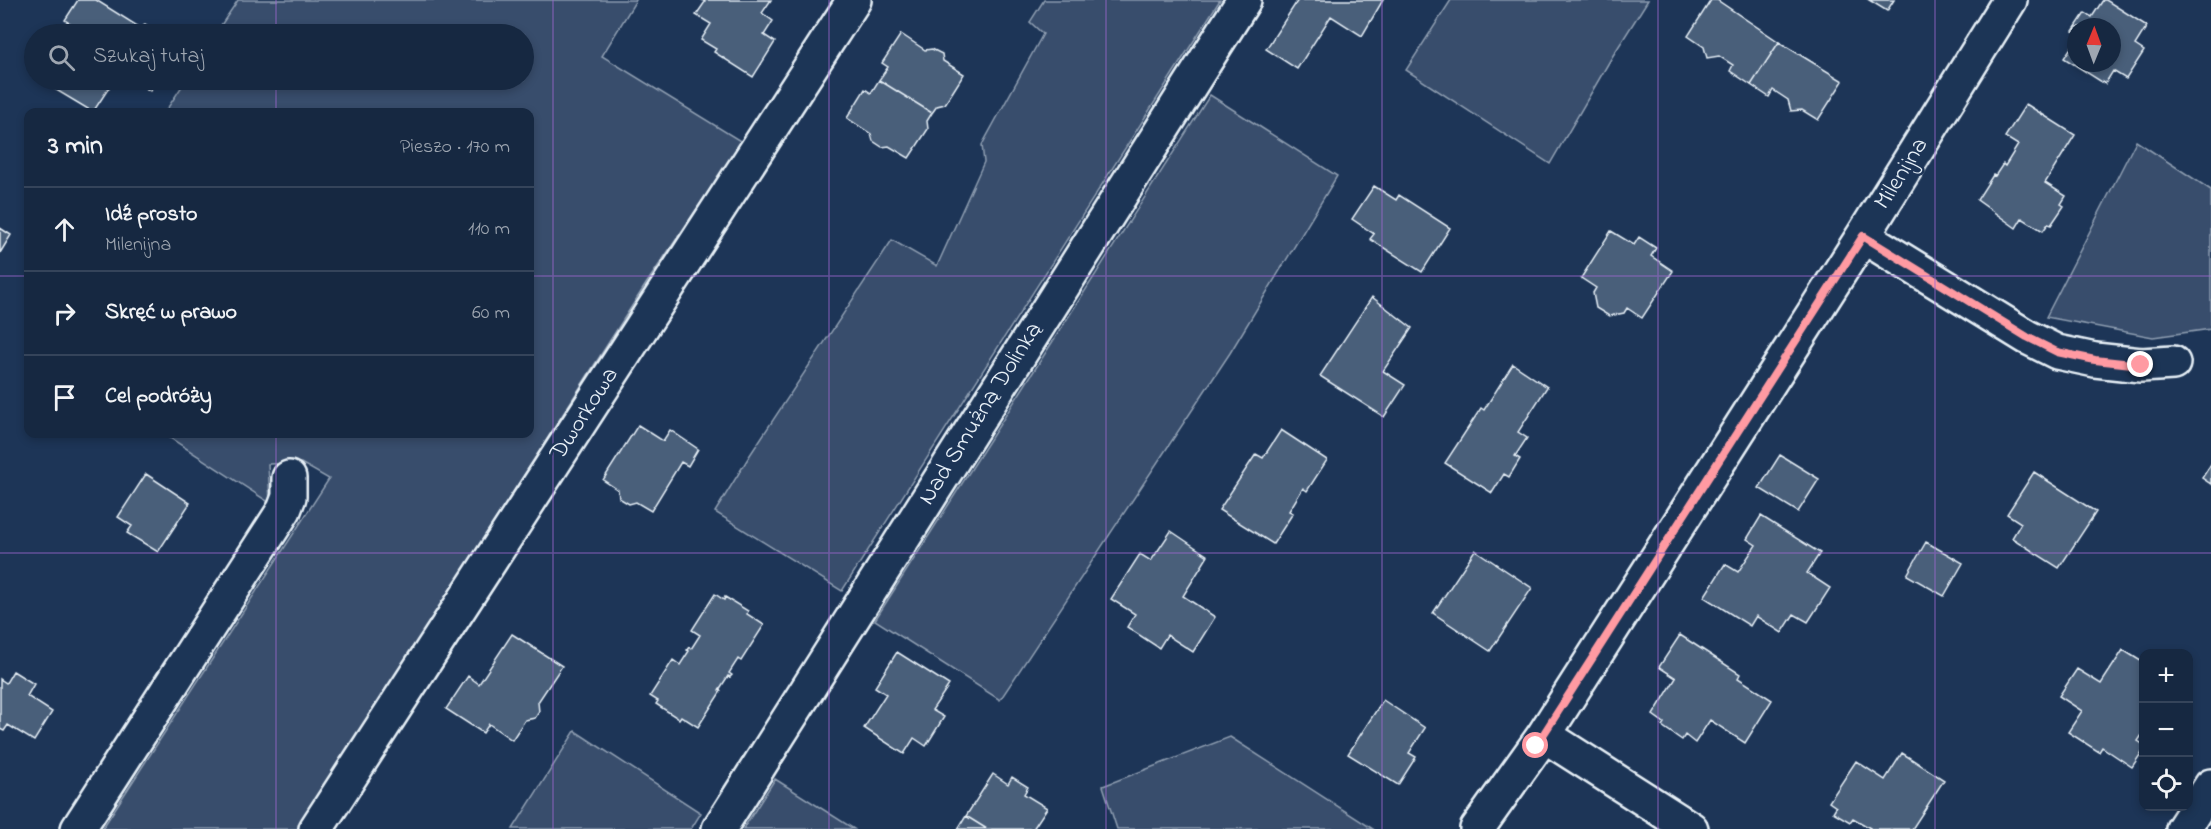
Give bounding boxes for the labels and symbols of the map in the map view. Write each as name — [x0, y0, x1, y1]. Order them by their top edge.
north arrow — [2067, 18, 2121, 72]
street label: Milenijna — [1866, 131, 1938, 217]
street label: Nad Smużną Dolinką — [910, 316, 1052, 512]
route end — [2127, 351, 2153, 377]
street label: Dworkowa — [541, 361, 628, 468]
route start — [1522, 732, 1548, 758]

